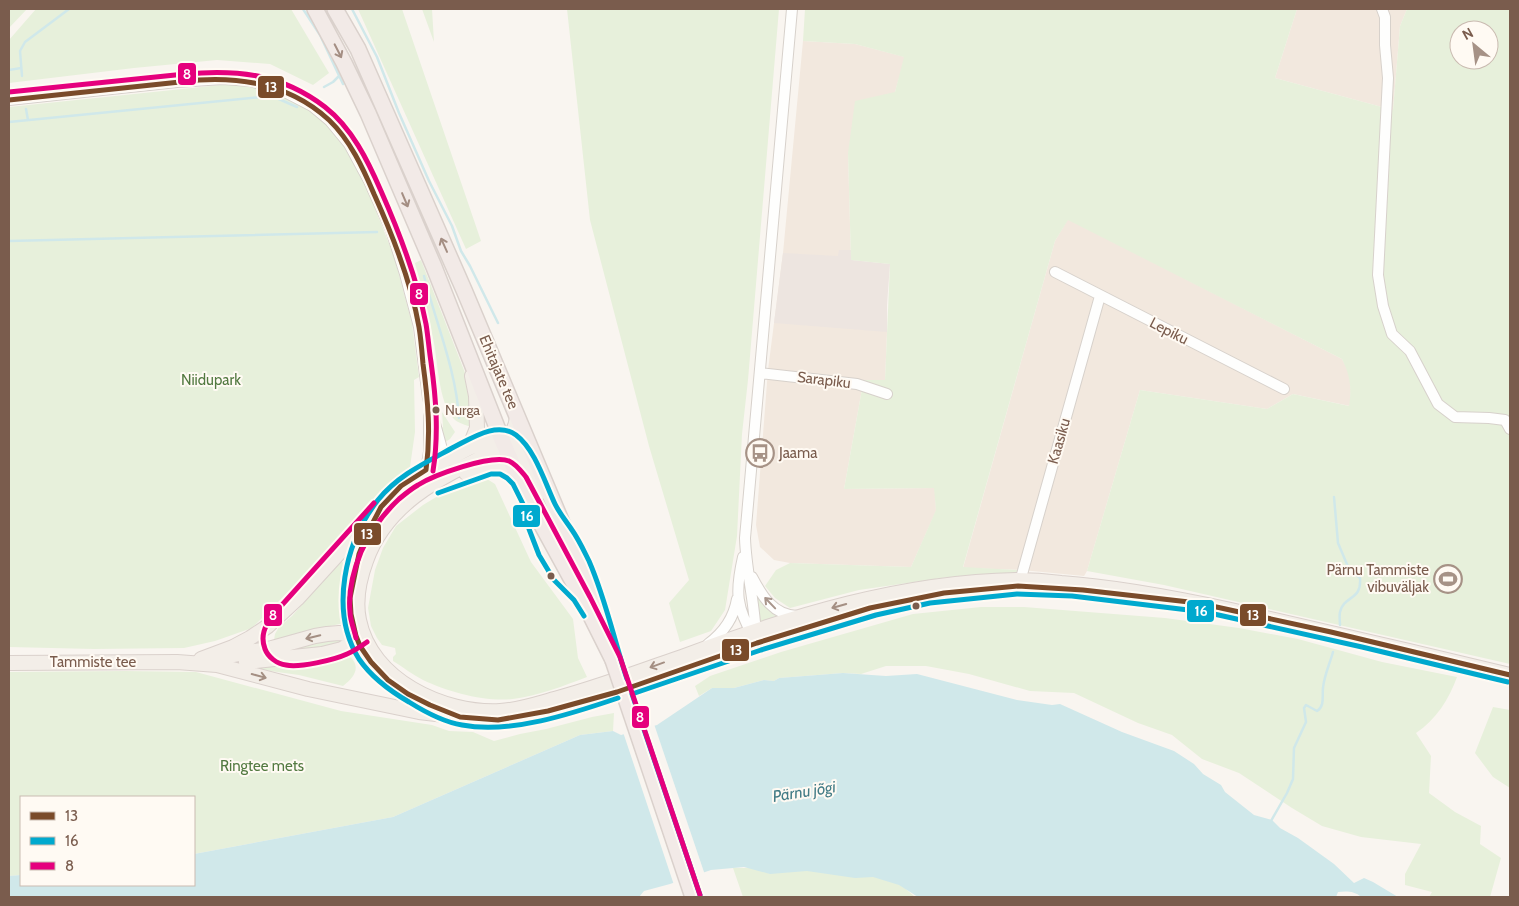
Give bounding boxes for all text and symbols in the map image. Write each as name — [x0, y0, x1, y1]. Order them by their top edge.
north arrow — [1449, 20, 1499, 70]
text: N — [1459, 23, 1476, 44]
one-way arrow — [333, 44, 343, 59]
line badge: 8 — [177, 62, 197, 86]
text: 8 — [183, 65, 191, 83]
line badge: 13 — [257, 75, 285, 99]
text: 13 — [265, 78, 277, 96]
one-way arrow — [400, 192, 410, 207]
one-way arrow — [439, 238, 449, 253]
line badge: 8 — [409, 282, 429, 306]
text: 8 — [415, 285, 423, 303]
street label: Lepiku — [1147, 314, 1191, 348]
street label: Ehitajate tee — [475, 332, 523, 412]
street label: Sarapiku — [796, 368, 852, 392]
park label: Niidupark — [181, 371, 241, 389]
place label: Nurga — [445, 401, 480, 419]
marker: Nurga — [431, 405, 441, 415]
street label: Kaasiku — [1044, 416, 1074, 466]
bus stop icon: Jaama — [745, 438, 775, 468]
place label: Jaama — [778, 444, 818, 462]
line badge: 16 — [512, 504, 541, 528]
text: 16 — [520, 507, 534, 525]
line badge: 13 — [353, 522, 382, 546]
text: 13 — [361, 525, 373, 543]
place label: Pärnu Tammiste vibuväljak — [1326, 561, 1429, 596]
sports icon: Pärnu Tammiste vibuväljak — [1433, 564, 1463, 594]
unlabelled marker — [546, 571, 556, 581]
one-way arrow — [764, 597, 776, 609]
line badge: 16 — [1186, 599, 1215, 623]
unlabelled marker — [911, 601, 921, 611]
one-way arrow — [831, 602, 847, 612]
text: 16 — [1194, 602, 1208, 620]
line badge: 8 — [263, 603, 283, 627]
line badge: 13 — [1239, 603, 1267, 627]
text: 8 — [269, 606, 277, 624]
text: 13 — [1247, 606, 1259, 624]
one-way arrow — [306, 633, 322, 642]
line badge: 13 — [721, 638, 750, 662]
text: 13 — [730, 641, 742, 659]
street label: Tammiste tee — [50, 653, 137, 671]
one-way arrow — [650, 661, 665, 671]
one-way arrow — [251, 672, 267, 681]
line badge: 8 — [631, 705, 650, 729]
text: 8 — [636, 708, 644, 726]
park label: Ringtee mets — [220, 757, 304, 775]
water label: Pärnu jõgi — [771, 777, 838, 806]
legend — [20, 796, 195, 886]
text: 13 — [65, 807, 78, 825]
text: 16 — [65, 832, 78, 850]
text: 8 — [65, 857, 74, 875]

